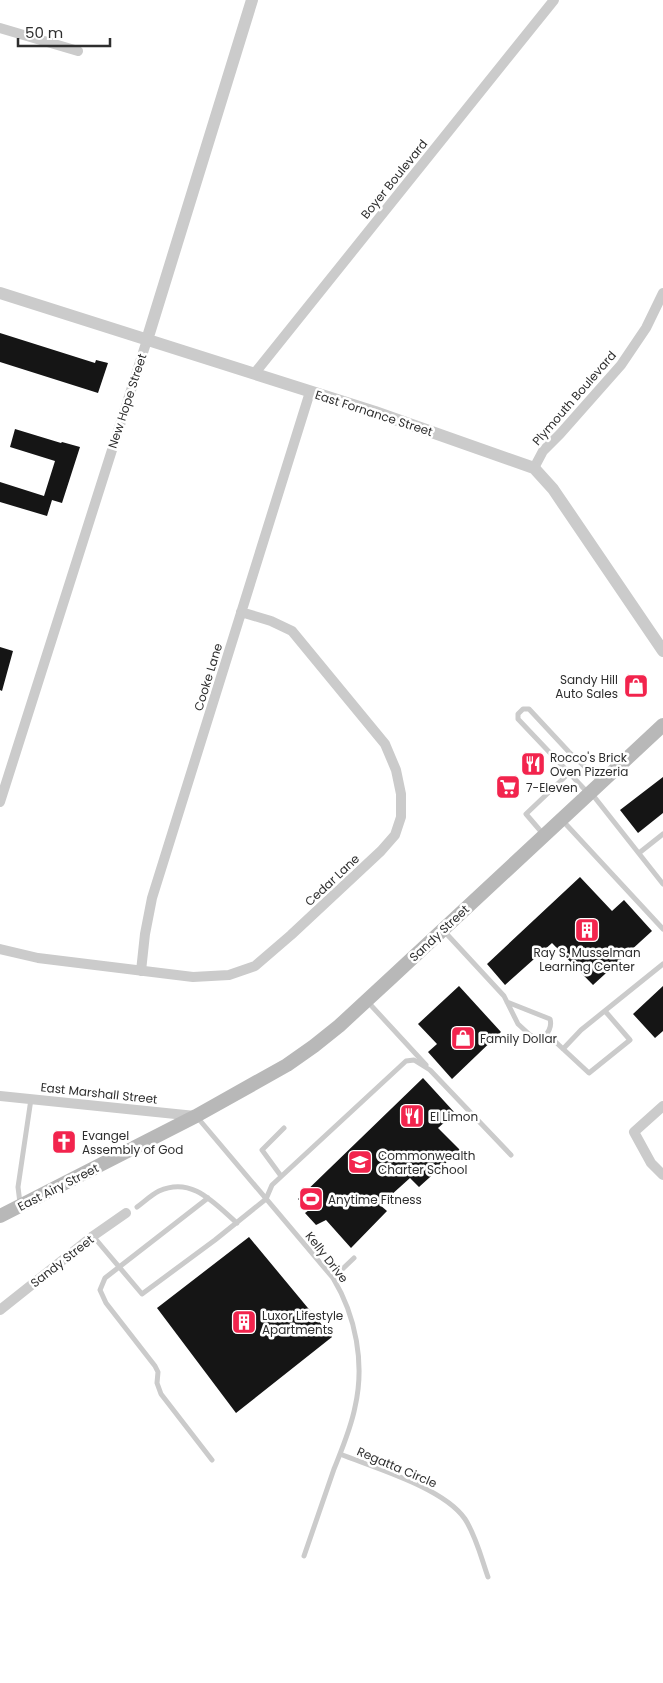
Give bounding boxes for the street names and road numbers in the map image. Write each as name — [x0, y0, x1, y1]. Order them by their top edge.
street label: Boyer Boulevard — [357, 136, 431, 222]
street label: Plymouth Boulevard — [528, 347, 620, 449]
street label: New Hope Street — [104, 351, 150, 451]
street label: East Fornance Street — [313, 386, 435, 440]
street label: Cooke Lane — [190, 641, 226, 713]
street label: Cedar Lane — [301, 850, 363, 910]
street label: Sandy Street — [405, 901, 473, 965]
street label: East Marshall Street — [40, 1078, 158, 1108]
street label: East Airy Street — [15, 1159, 101, 1215]
street label: Kelly Drive — [302, 1228, 352, 1286]
street label: Sandy Street — [27, 1231, 97, 1291]
street label: Regatta Circle — [354, 1442, 440, 1492]

